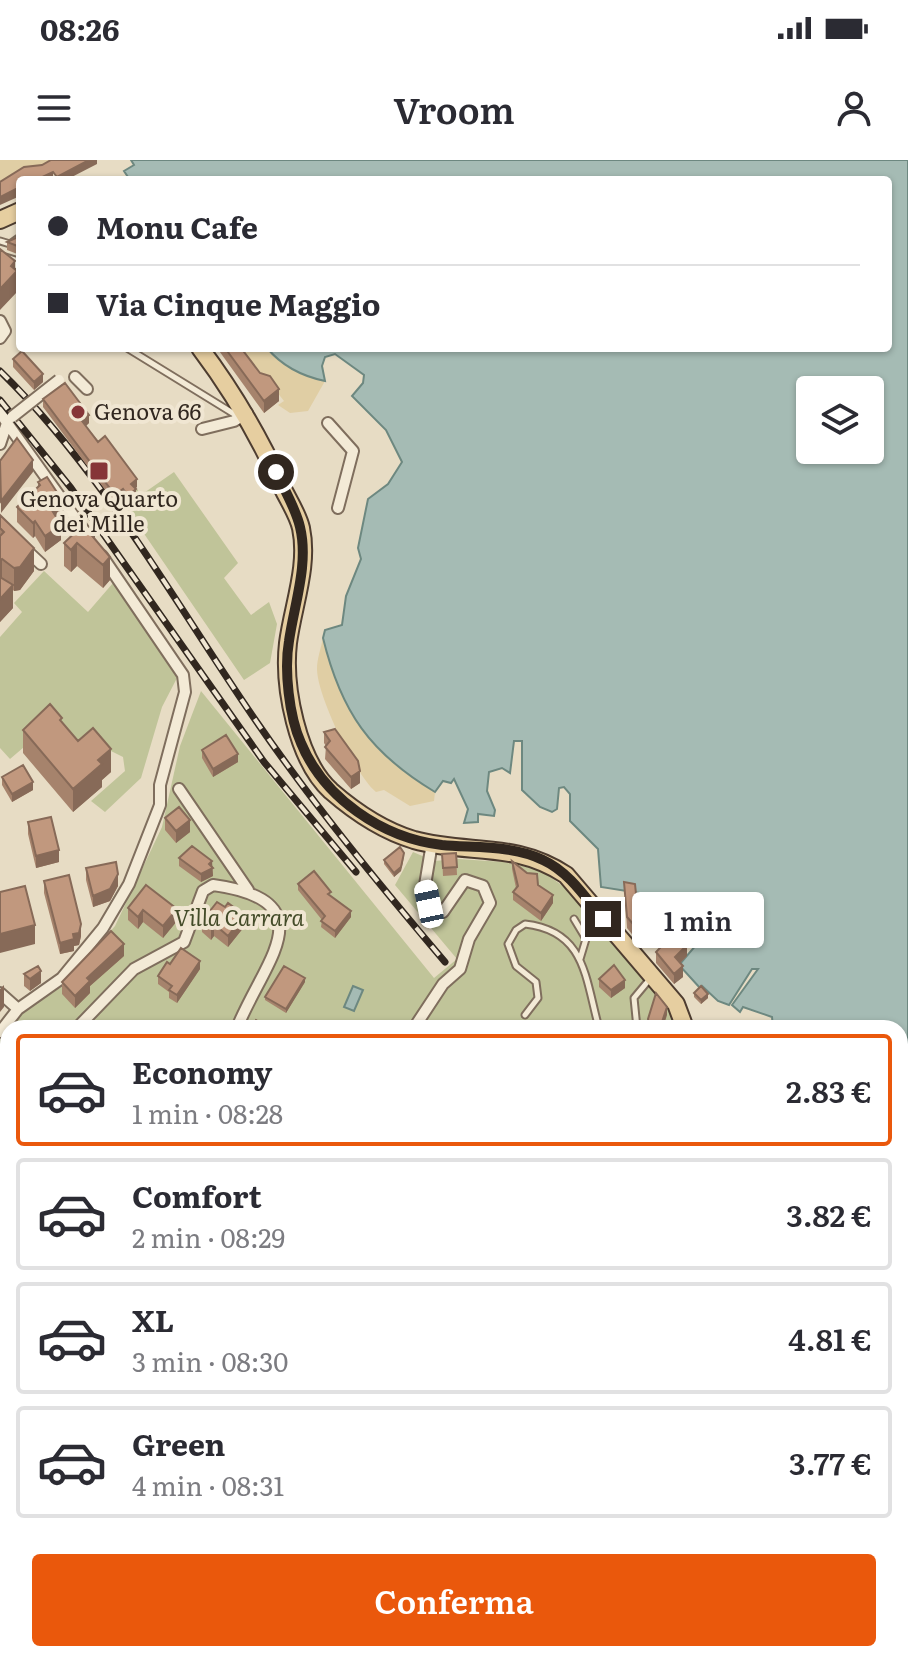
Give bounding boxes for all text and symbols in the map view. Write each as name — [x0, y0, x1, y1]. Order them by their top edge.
text: 08:26 — [40, 6, 120, 50]
text: Vroom — [393, 82, 515, 135]
icon: menu — [32, 86, 76, 130]
icon: person — [832, 86, 876, 130]
text: Monu Cafe — [96, 204, 258, 248]
text: Via Cinque Maggio — [96, 281, 380, 325]
map controls — [796, 376, 884, 464]
button: layers — [796, 376, 884, 464]
place label: Genova 66 — [94, 394, 201, 427]
marker: Genova 66 — [69, 403, 87, 421]
route start — [258, 454, 294, 490]
marker: Genova Quarto dei Mille — [88, 460, 110, 482]
place label: Genova Quarto dei Mille — [20, 481, 178, 539]
car — [412, 878, 446, 930]
callout: 1 min — [631, 891, 763, 947]
park label: Villa Carrara — [174, 900, 304, 933]
text: 1 min — [664, 900, 732, 939]
route end — [585, 901, 621, 937]
text: Economy — [132, 1049, 272, 1093]
icon: car — [36, 1054, 108, 1126]
text: 2.83 € — [786, 1068, 872, 1112]
text: 1 min · 08:28 — [132, 1093, 283, 1132]
text: Comfort — [132, 1173, 262, 1217]
icon: car — [36, 1178, 108, 1250]
text: 3.82 € — [786, 1192, 872, 1236]
text: 2 min · 08:29 — [132, 1217, 285, 1256]
text: XL — [132, 1297, 174, 1341]
icon: car — [36, 1302, 108, 1374]
text: 4.81 € — [788, 1316, 872, 1360]
text: 3 min · 08:30 — [132, 1341, 288, 1380]
text: Green — [132, 1421, 225, 1465]
icon: car — [36, 1426, 108, 1498]
text: 3.77 € — [789, 1440, 872, 1484]
text: 4 min · 08:31 — [132, 1465, 284, 1504]
button: Conferma — [32, 1554, 876, 1646]

